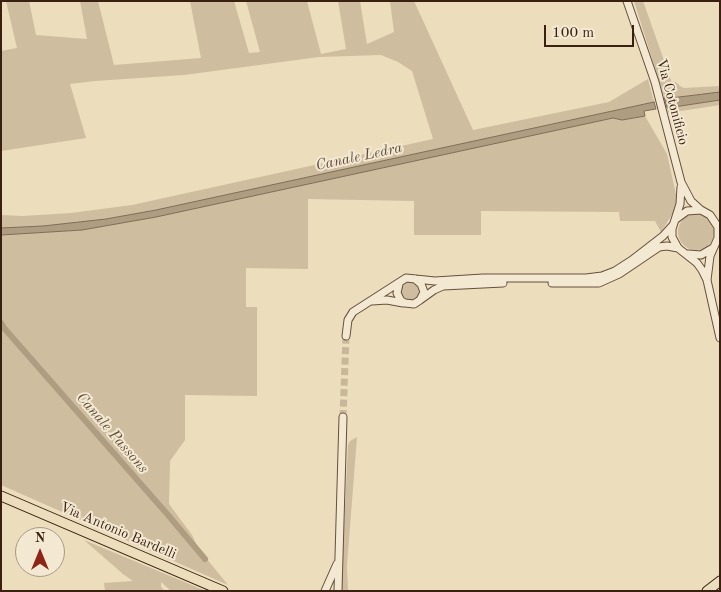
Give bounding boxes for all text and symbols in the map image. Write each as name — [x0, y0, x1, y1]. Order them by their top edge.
scale bar — [546, 15, 636, 47]
text: 100 m — [552, 26, 594, 41]
street label: Via Cotonificio — [652, 57, 692, 147]
water label: Canale Ledra — [314, 139, 404, 175]
water label: Canale Passons — [72, 389, 152, 477]
street label: Via Antonio Bardelli — [57, 499, 179, 563]
north arrow — [15, 527, 65, 577]
text: N — [35, 531, 45, 545]

